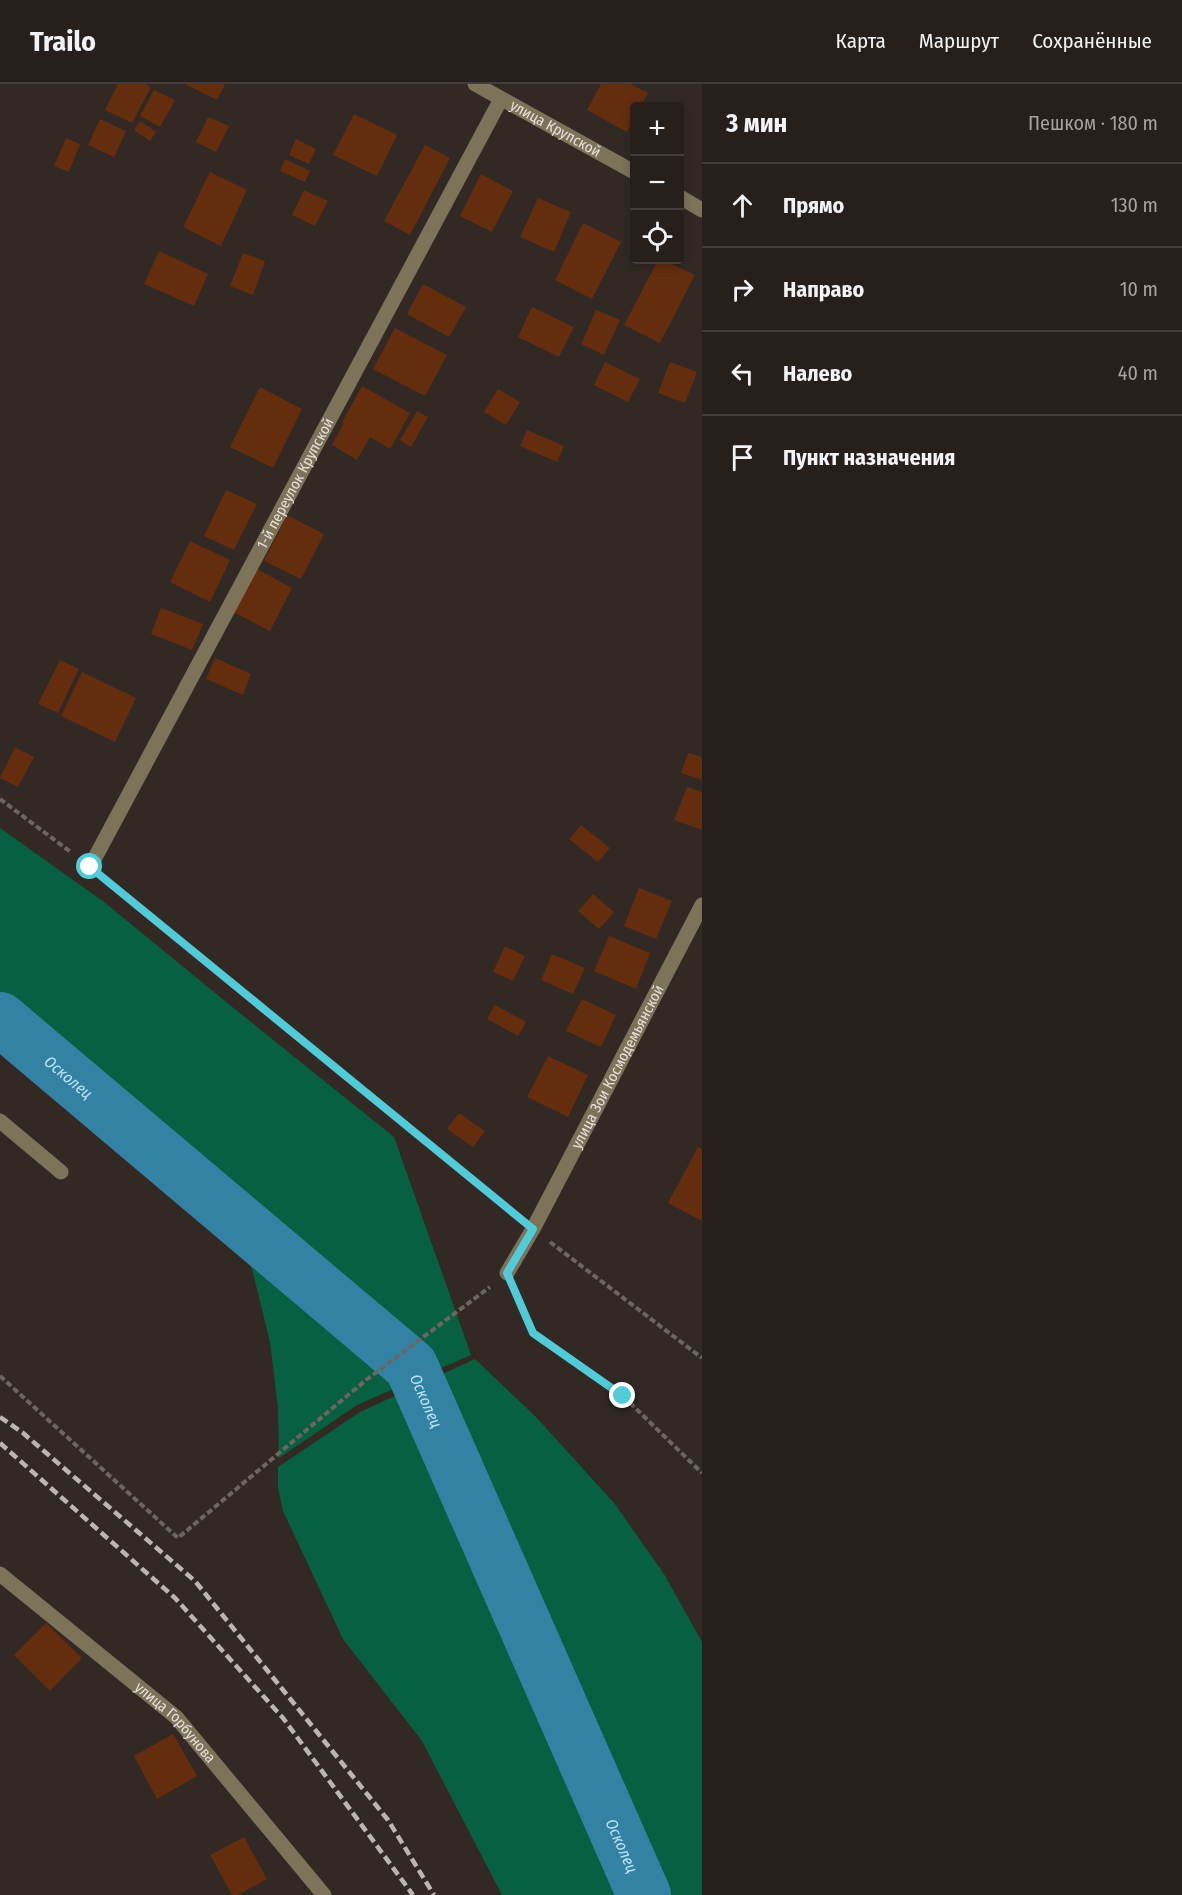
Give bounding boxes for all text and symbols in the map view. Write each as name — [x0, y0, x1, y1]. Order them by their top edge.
text: Trailo — [30, 25, 96, 58]
text: Карта — [836, 28, 886, 54]
text: Маршрут — [919, 28, 999, 54]
text: Сохранённые — [1032, 28, 1152, 54]
street label: улица Крупской — [507, 96, 604, 161]
map controls — [630, 102, 684, 264]
button: + — [630, 102, 684, 156]
text: 3 мин — [726, 108, 787, 139]
text: Пешком · 180 m — [1028, 111, 1158, 135]
button: − — [630, 156, 684, 210]
icon: ahead — [726, 189, 759, 222]
text: Прямо — [783, 192, 844, 219]
text: 130 m — [1111, 193, 1158, 217]
button: locate — [630, 210, 684, 264]
icon: right — [726, 273, 759, 306]
text: Направо — [783, 276, 864, 303]
text: 10 m — [1120, 277, 1158, 301]
icon: left — [726, 357, 759, 390]
text: Налево — [783, 360, 852, 387]
text: 40 m — [1118, 361, 1158, 385]
street label: 1-й переулок Крупской — [253, 415, 338, 552]
icon: arrive — [726, 441, 759, 474]
text: Пункт назначения — [783, 444, 955, 471]
route start — [76, 853, 102, 879]
street label: улица Зои Космодемьянской — [567, 982, 668, 1152]
water label: Осколец — [41, 1052, 96, 1103]
water label: Осколец — [406, 1371, 446, 1431]
route end — [609, 1382, 635, 1408]
street label: улица Горбунова — [131, 1678, 219, 1767]
water label: Осколец — [602, 1816, 642, 1876]

